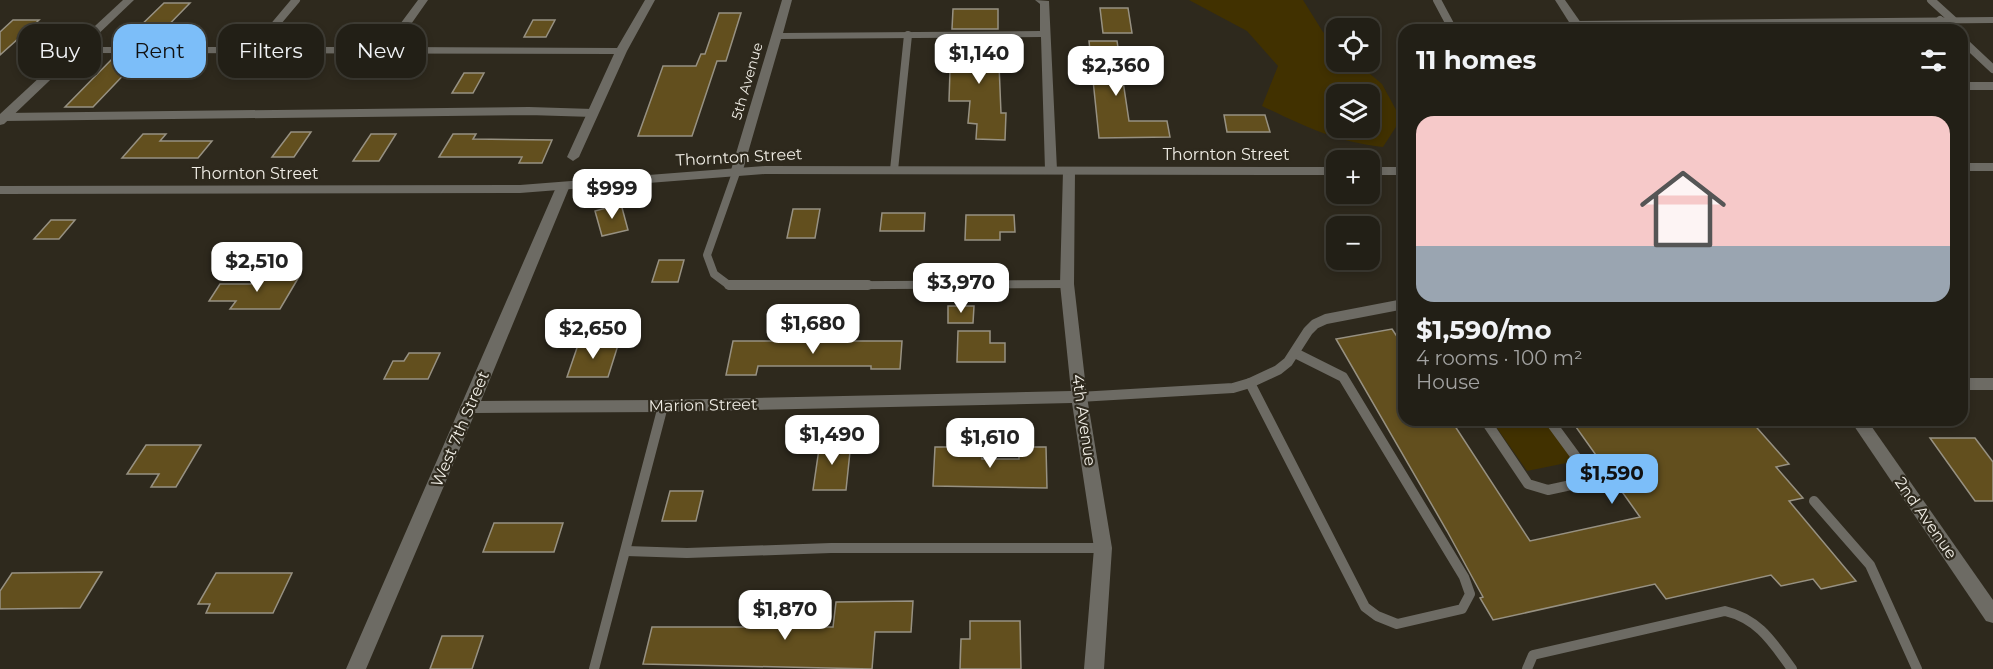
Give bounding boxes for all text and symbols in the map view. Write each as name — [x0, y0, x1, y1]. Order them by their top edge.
map controls — [1326, 18, 1380, 270]
button: locate — [1326, 18, 1380, 72]
chip: Buy — [18, 24, 101, 78]
chip: Rent — [113, 24, 206, 78]
chip: Filters — [218, 24, 324, 78]
chip: New — [336, 24, 426, 78]
pin: $1,140 — [930, 34, 1028, 85]
street label: 5th Avenue — [727, 40, 767, 122]
text: $1,140 — [949, 41, 1009, 65]
text: 11 homes — [1416, 44, 1536, 76]
icon: filters — [1917, 44, 1950, 77]
pin: $2,360 — [1067, 46, 1165, 97]
text: $2,360 — [1082, 53, 1150, 77]
button: layers — [1326, 84, 1380, 138]
street label: Thornton Street — [675, 144, 803, 170]
street label: Thornton Street — [1163, 145, 1290, 164]
button: + — [1326, 150, 1380, 204]
icon: home — [1629, 155, 1737, 263]
street label: Thornton Street — [192, 164, 319, 183]
pin: $999 — [576, 169, 648, 220]
text: $999 — [587, 176, 637, 200]
button: − — [1326, 216, 1380, 270]
pin: $2,510 — [208, 242, 306, 293]
text: $2,510 — [225, 249, 289, 273]
pin: $3,970 — [912, 263, 1010, 314]
text: $3,970 — [927, 270, 995, 294]
pin: $1,680 — [764, 304, 862, 355]
pin: $2,650 — [544, 309, 642, 360]
text: $1,680 — [781, 311, 845, 335]
text: $1,590/mo — [1416, 314, 1551, 346]
text: $2,650 — [559, 316, 627, 340]
text: 4 rooms · 100 m² — [1416, 346, 1583, 370]
street label: West 7th Street — [427, 368, 493, 490]
text: House — [1416, 370, 1480, 394]
street label: 4th Avenue — [1068, 373, 1100, 467]
street label: Marion Street — [648, 395, 758, 415]
pin: $1,490 — [783, 415, 881, 466]
pin: $1,610 — [941, 418, 1039, 469]
text: $1,490 — [799, 422, 865, 446]
text: $1,610 — [960, 425, 1020, 449]
pin: $1,590 — [1563, 454, 1661, 505]
text: $1,590 — [1580, 461, 1644, 485]
street label: 2nd Avenue — [1891, 474, 1961, 562]
pin: $1,870 — [736, 590, 834, 641]
text: $1,870 — [753, 597, 817, 621]

